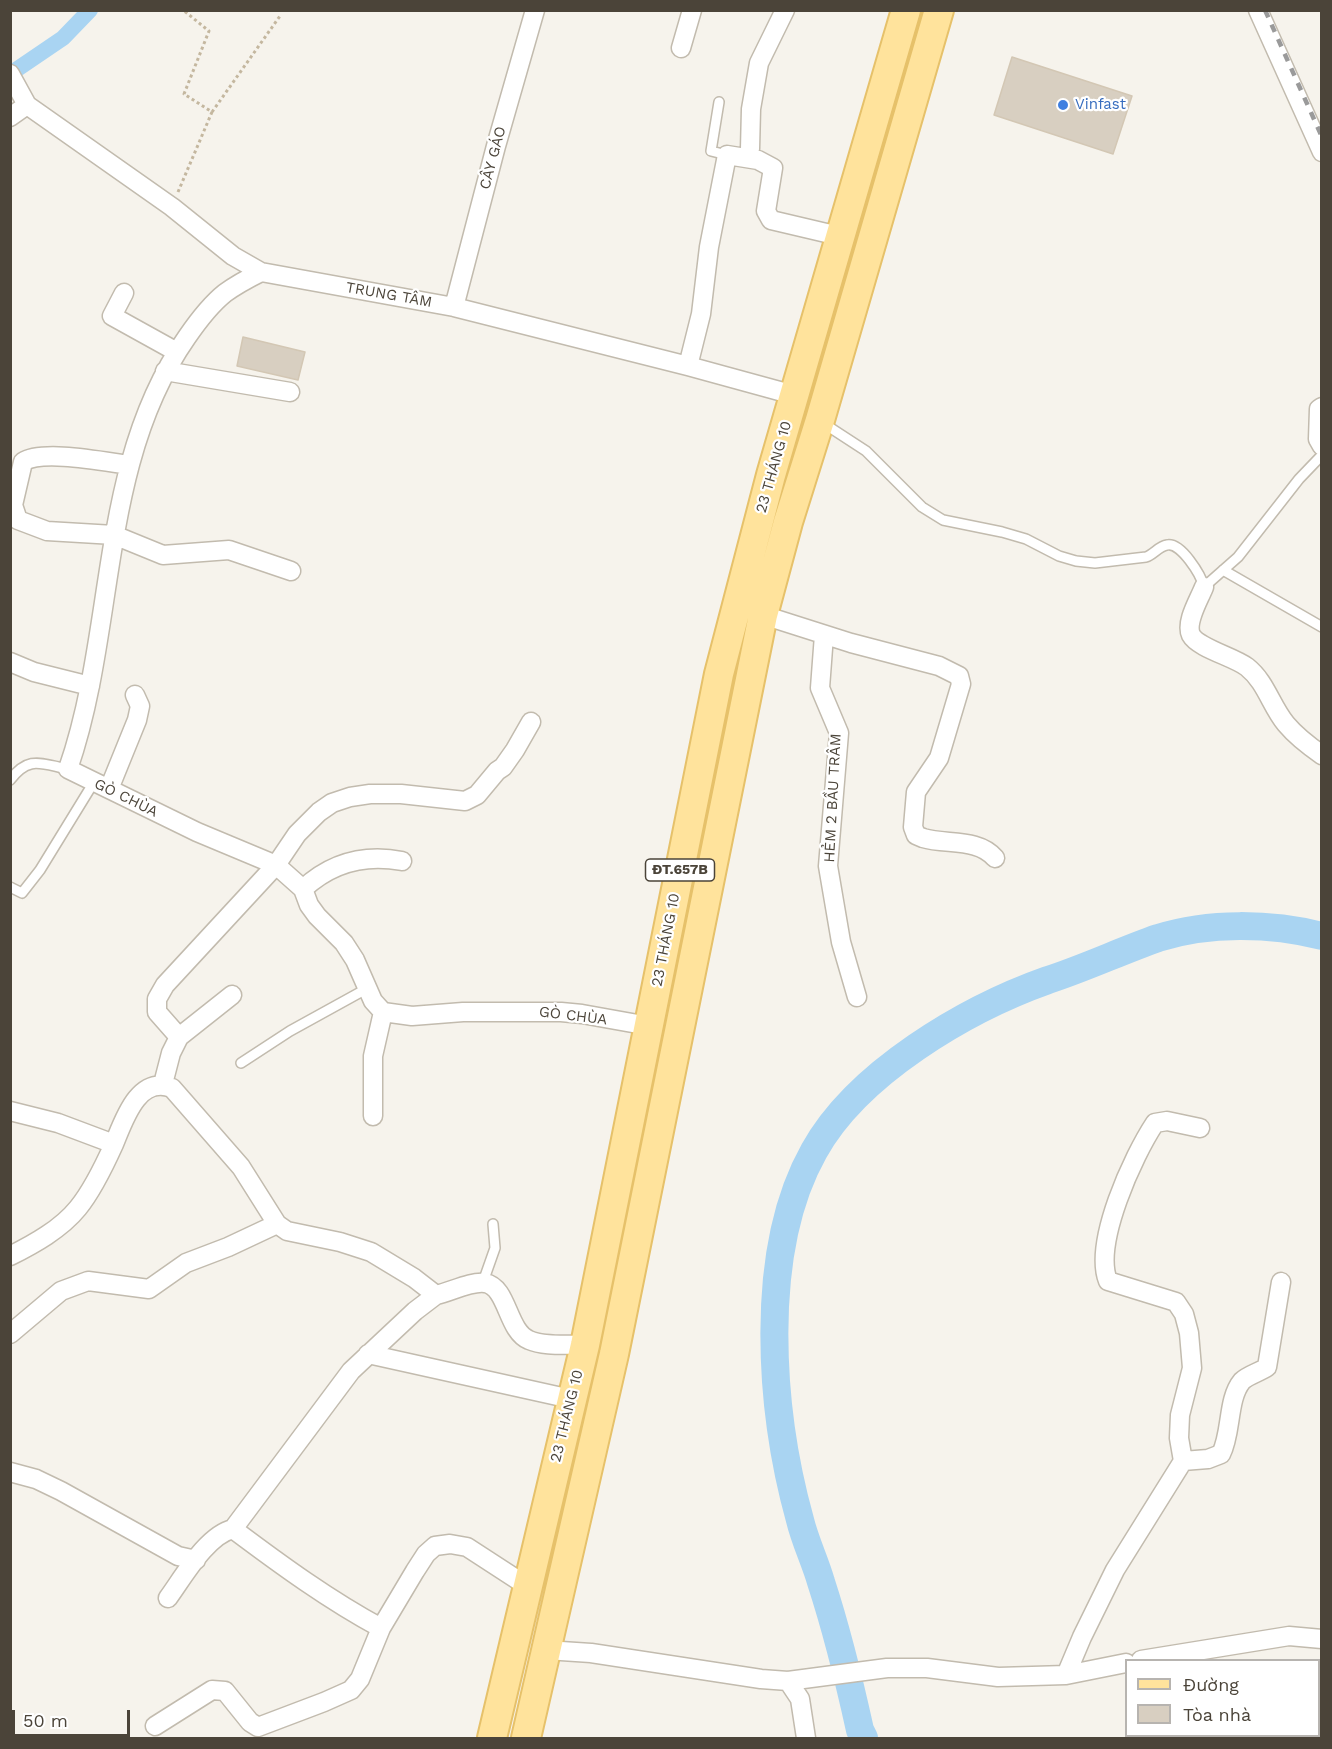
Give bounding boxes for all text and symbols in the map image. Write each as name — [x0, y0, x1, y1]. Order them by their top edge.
place label: Vinfast — [1075, 96, 1126, 114]
marker: Vinfast — [1056, 98, 1070, 112]
street label: CÂY GÁO — [476, 124, 510, 192]
street label: TRUNG TÂM — [345, 279, 433, 311]
street label: 23 THÁNG 10 — [752, 419, 796, 515]
street label: HẺM 2 BẦU TRÂM — [821, 733, 845, 863]
street label: GÒ CHÙA — [91, 775, 161, 821]
road number: ĐT.657B — [646, 859, 714, 881]
street label: 23 THÁNG 10 — [648, 892, 684, 988]
street label: GÒ CHÙA — [538, 1003, 608, 1029]
street label: 23 THÁNG 10 — [547, 1368, 587, 1464]
legend — [1125, 1659, 1320, 1737]
text: Đường — [1183, 1674, 1239, 1695]
scale bar — [15, 1698, 134, 1736]
text: Tòa nhà — [1183, 1704, 1251, 1725]
text: 50 m — [23, 1710, 68, 1731]

